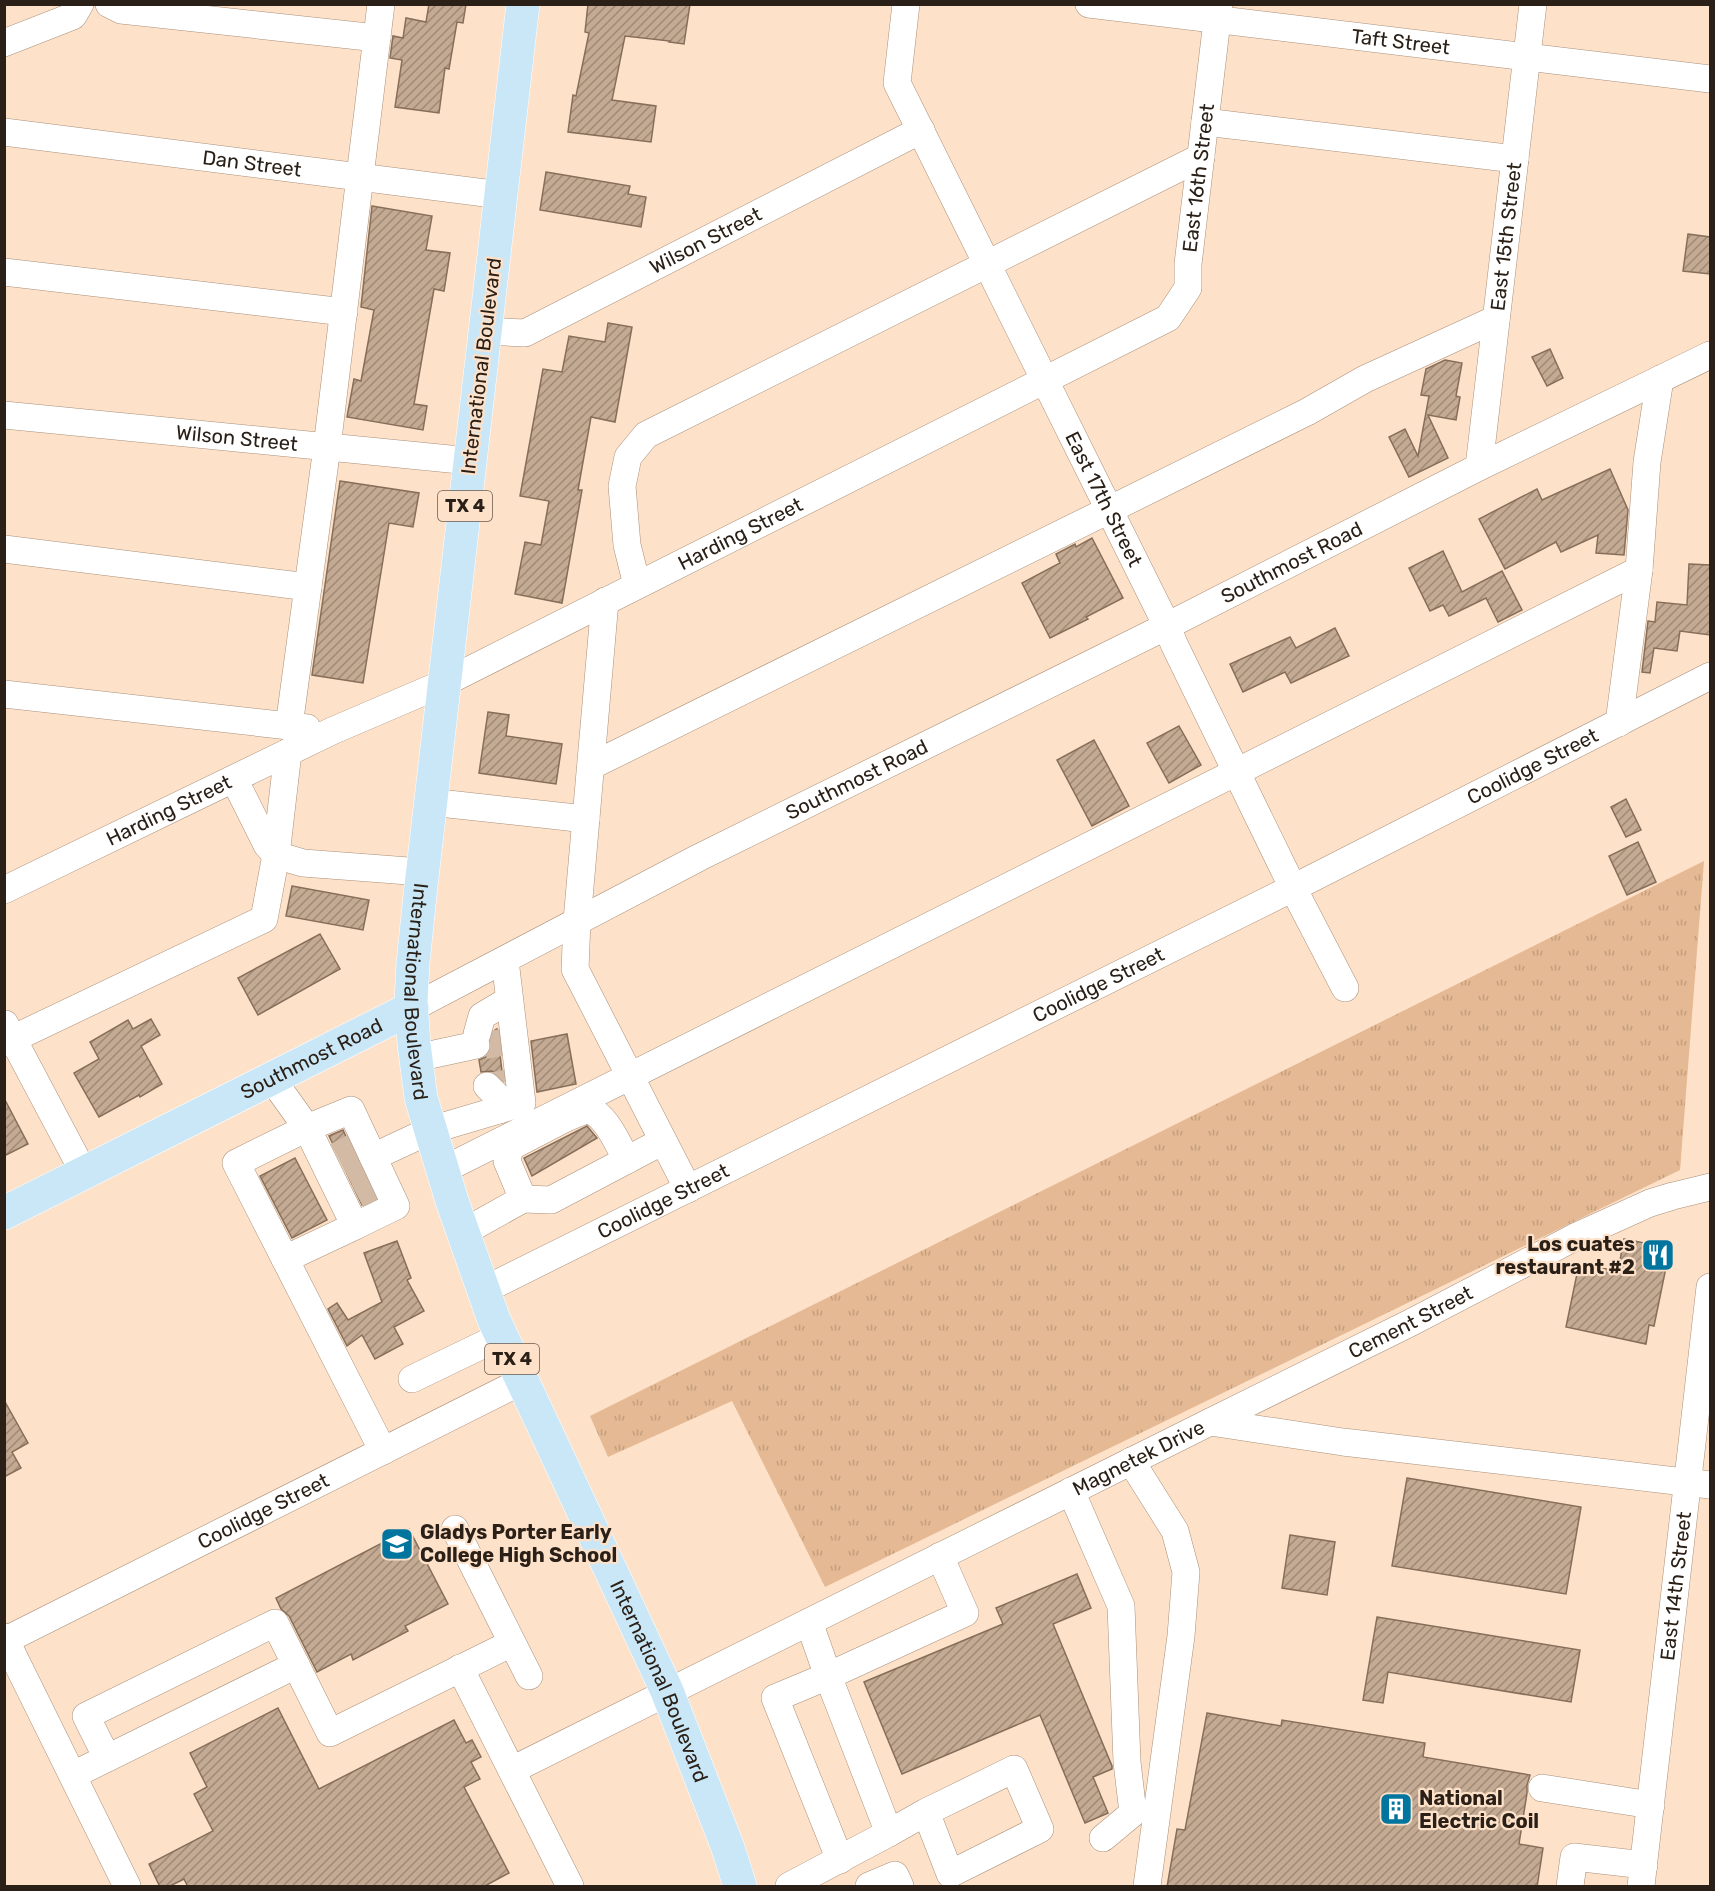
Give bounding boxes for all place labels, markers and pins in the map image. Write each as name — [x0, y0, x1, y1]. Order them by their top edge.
place label: Los cuates restaurant #2 — [1495, 1232, 1635, 1279]
restaurant icon: Los cuates restaurant #2 — [1640, 1237, 1676, 1273]
place label: Gladys Porter Early College High School — [420, 1520, 617, 1567]
school or university icon: Gladys Porter Early College High School — [379, 1526, 415, 1562]
place label: National Electric Coil — [1419, 1786, 1539, 1833]
building icon: National Electric Coil — [1378, 1791, 1414, 1827]

